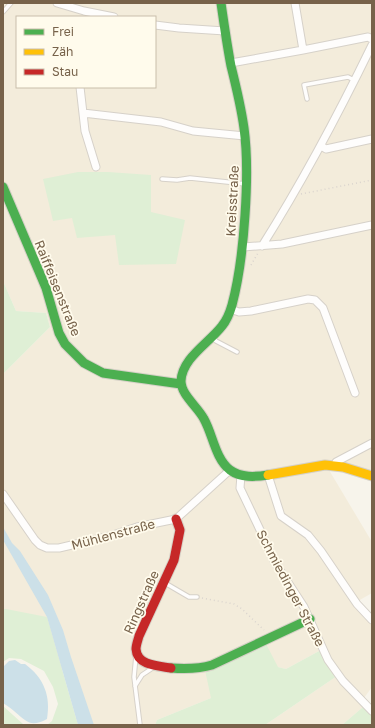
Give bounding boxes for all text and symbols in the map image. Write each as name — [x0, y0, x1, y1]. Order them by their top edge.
legend — [16, 16, 156, 88]
text: Frei — [52, 24, 74, 39]
text: Zäh — [52, 44, 73, 59]
text: Stau — [52, 64, 78, 79]
street label: Kreisstraße — [222, 165, 242, 237]
street label: Raiffeisenstraße — [31, 238, 85, 338]
street label: Mühlenstraße — [69, 515, 157, 553]
street label: Schmiedinger Straße — [253, 527, 329, 649]
street label: Ringstraße — [120, 568, 162, 636]

